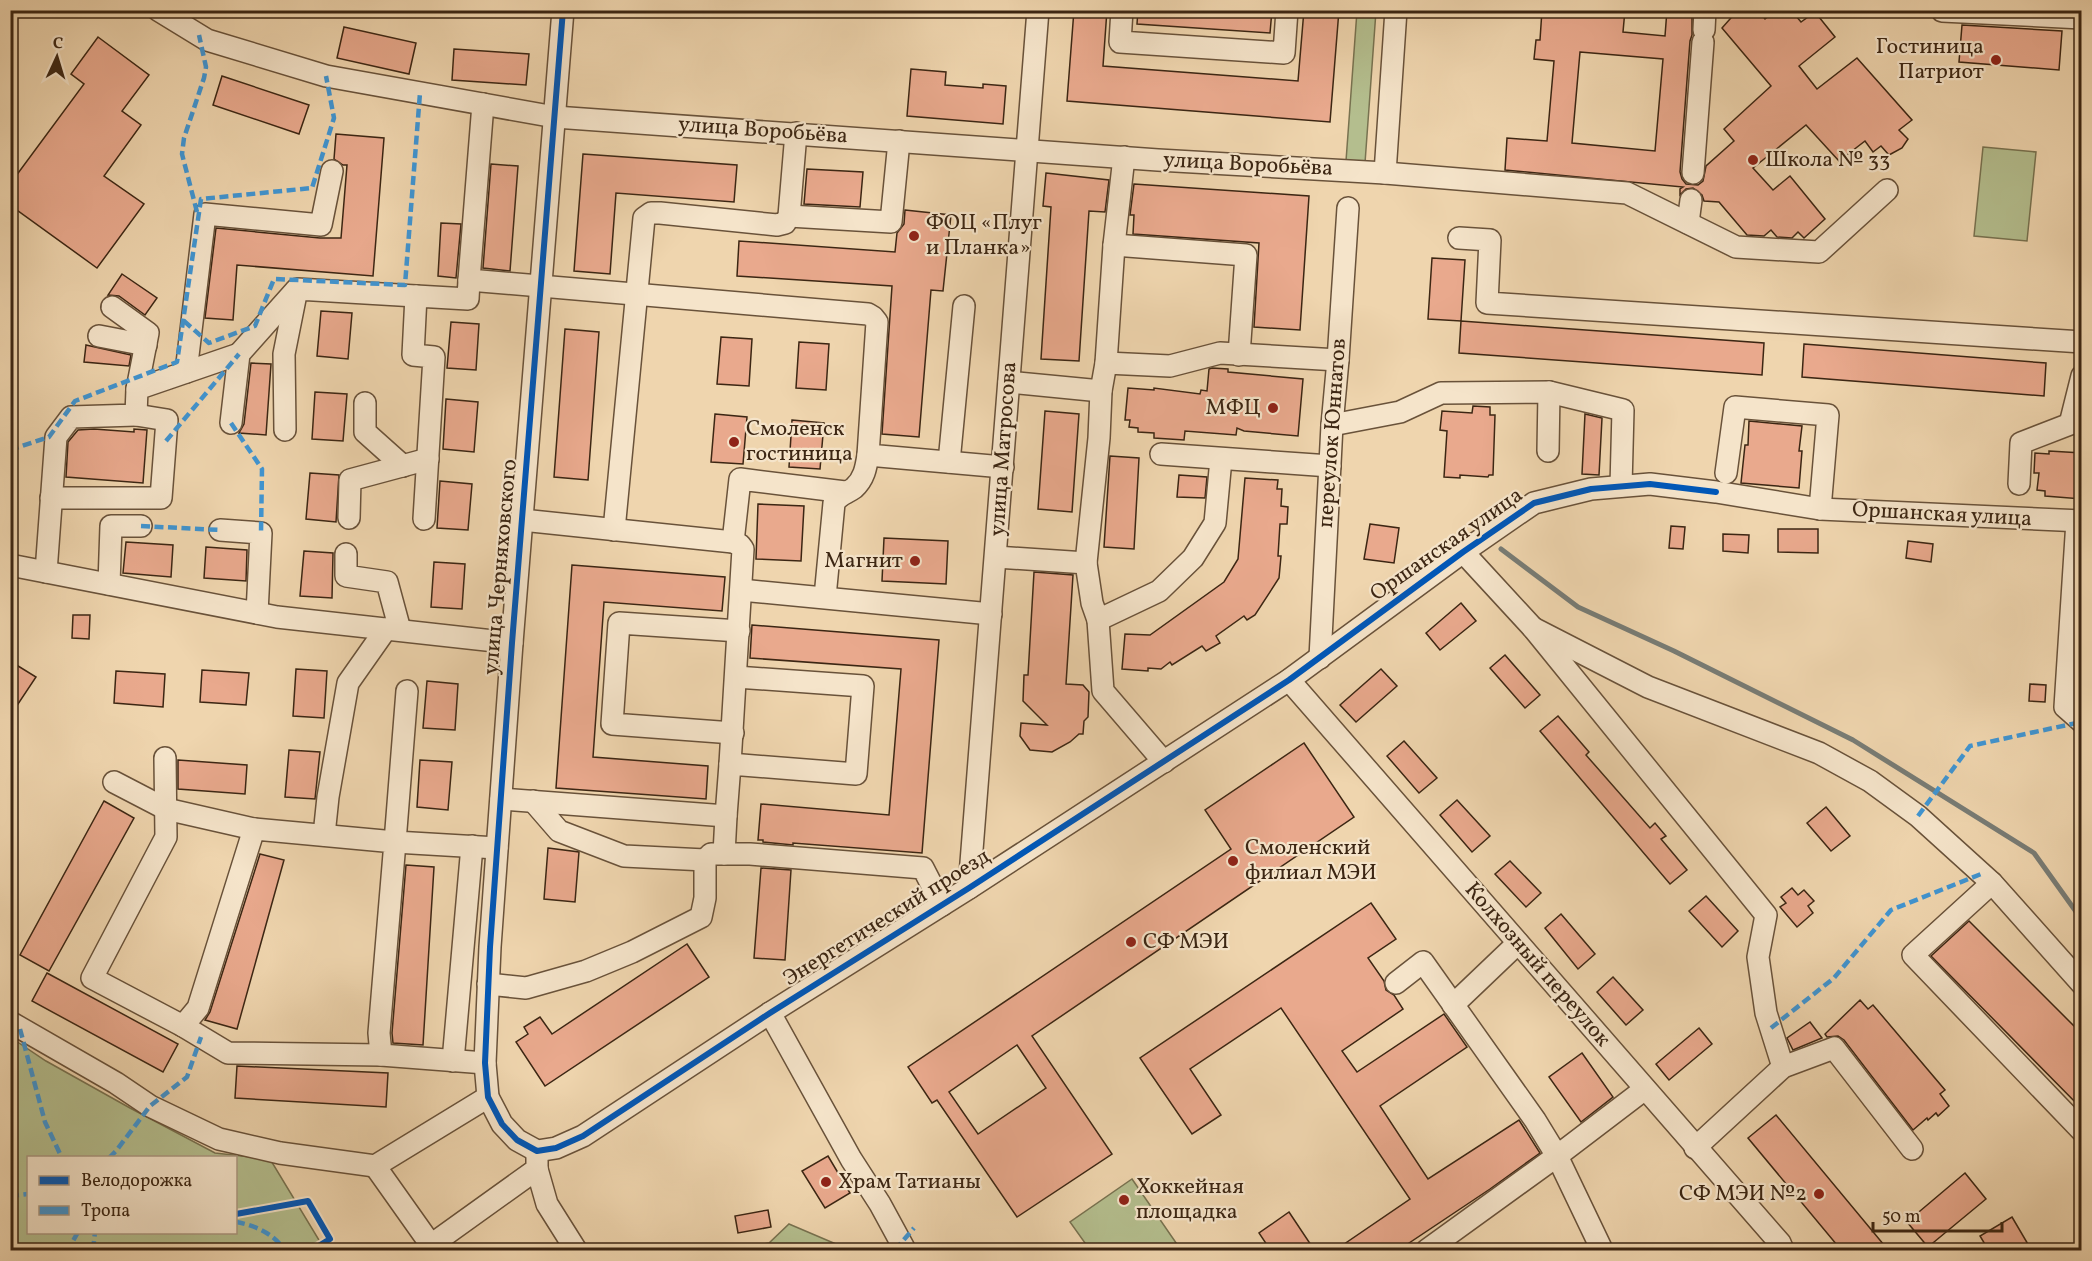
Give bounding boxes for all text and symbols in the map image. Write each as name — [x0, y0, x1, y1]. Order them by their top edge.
north arrow — [27, 27, 87, 87]
place label: Гостиница Патриот — [1876, 32, 1984, 88]
text: С — [52, 33, 64, 55]
marker: Гостиница Патриот — [1989, 53, 2003, 67]
street label: улица Воробьёва — [677, 110, 849, 152]
street label: улица Воробьёва — [1162, 145, 1334, 185]
place label: Школа № 33 — [1765, 145, 1890, 176]
marker: Школа № 33 — [1746, 153, 1760, 167]
place label: ФОЦ «Плуг и Планка» — [926, 208, 1042, 264]
marker: ФОЦ «Плуг и Планка» — [907, 229, 921, 243]
street label: переулок Юннатов — [1311, 337, 1355, 529]
street label: улица Матросова — [982, 361, 1026, 537]
place label: МФЦ — [1205, 393, 1261, 424]
marker: МФЦ — [1266, 401, 1280, 415]
place label: Смоленск гостиница — [746, 414, 853, 470]
marker: Смоленск гостиница — [727, 435, 741, 449]
street label: улица Черняховского — [476, 458, 526, 676]
street label: Оршанская улица — [1364, 481, 1530, 609]
street label: Оршанская улица — [1851, 495, 2033, 535]
place label: Магнит — [824, 546, 903, 577]
marker: Магнит — [908, 554, 922, 568]
place label: Смоленский филиал МЭИ — [1245, 833, 1377, 889]
street label: Энергетический проезд — [778, 841, 997, 994]
marker: Смоленский филиал МЭИ — [1226, 854, 1240, 868]
street label: Колхозный переулок — [1457, 876, 1618, 1054]
place label: СФ МЭИ — [1143, 927, 1229, 958]
marker: СФ МЭИ — [1124, 935, 1138, 949]
legend — [27, 1156, 237, 1234]
place label: Храм Татианы — [838, 1167, 981, 1198]
text: Велодорожка — [81, 1169, 192, 1194]
place label: Хоккейная площадка — [1136, 1172, 1244, 1228]
marker: Храм Татианы — [819, 1175, 833, 1189]
place label: СФ МЭИ №2 — [1679, 1179, 1807, 1210]
marker: СФ МЭИ №2 — [1812, 1187, 1826, 1201]
marker: Хоккейная площадка — [1117, 1193, 1131, 1207]
scale bar — [1873, 1195, 2002, 1233]
text: Тропа — [81, 1199, 130, 1224]
text: 50 m — [1882, 1205, 1921, 1230]

